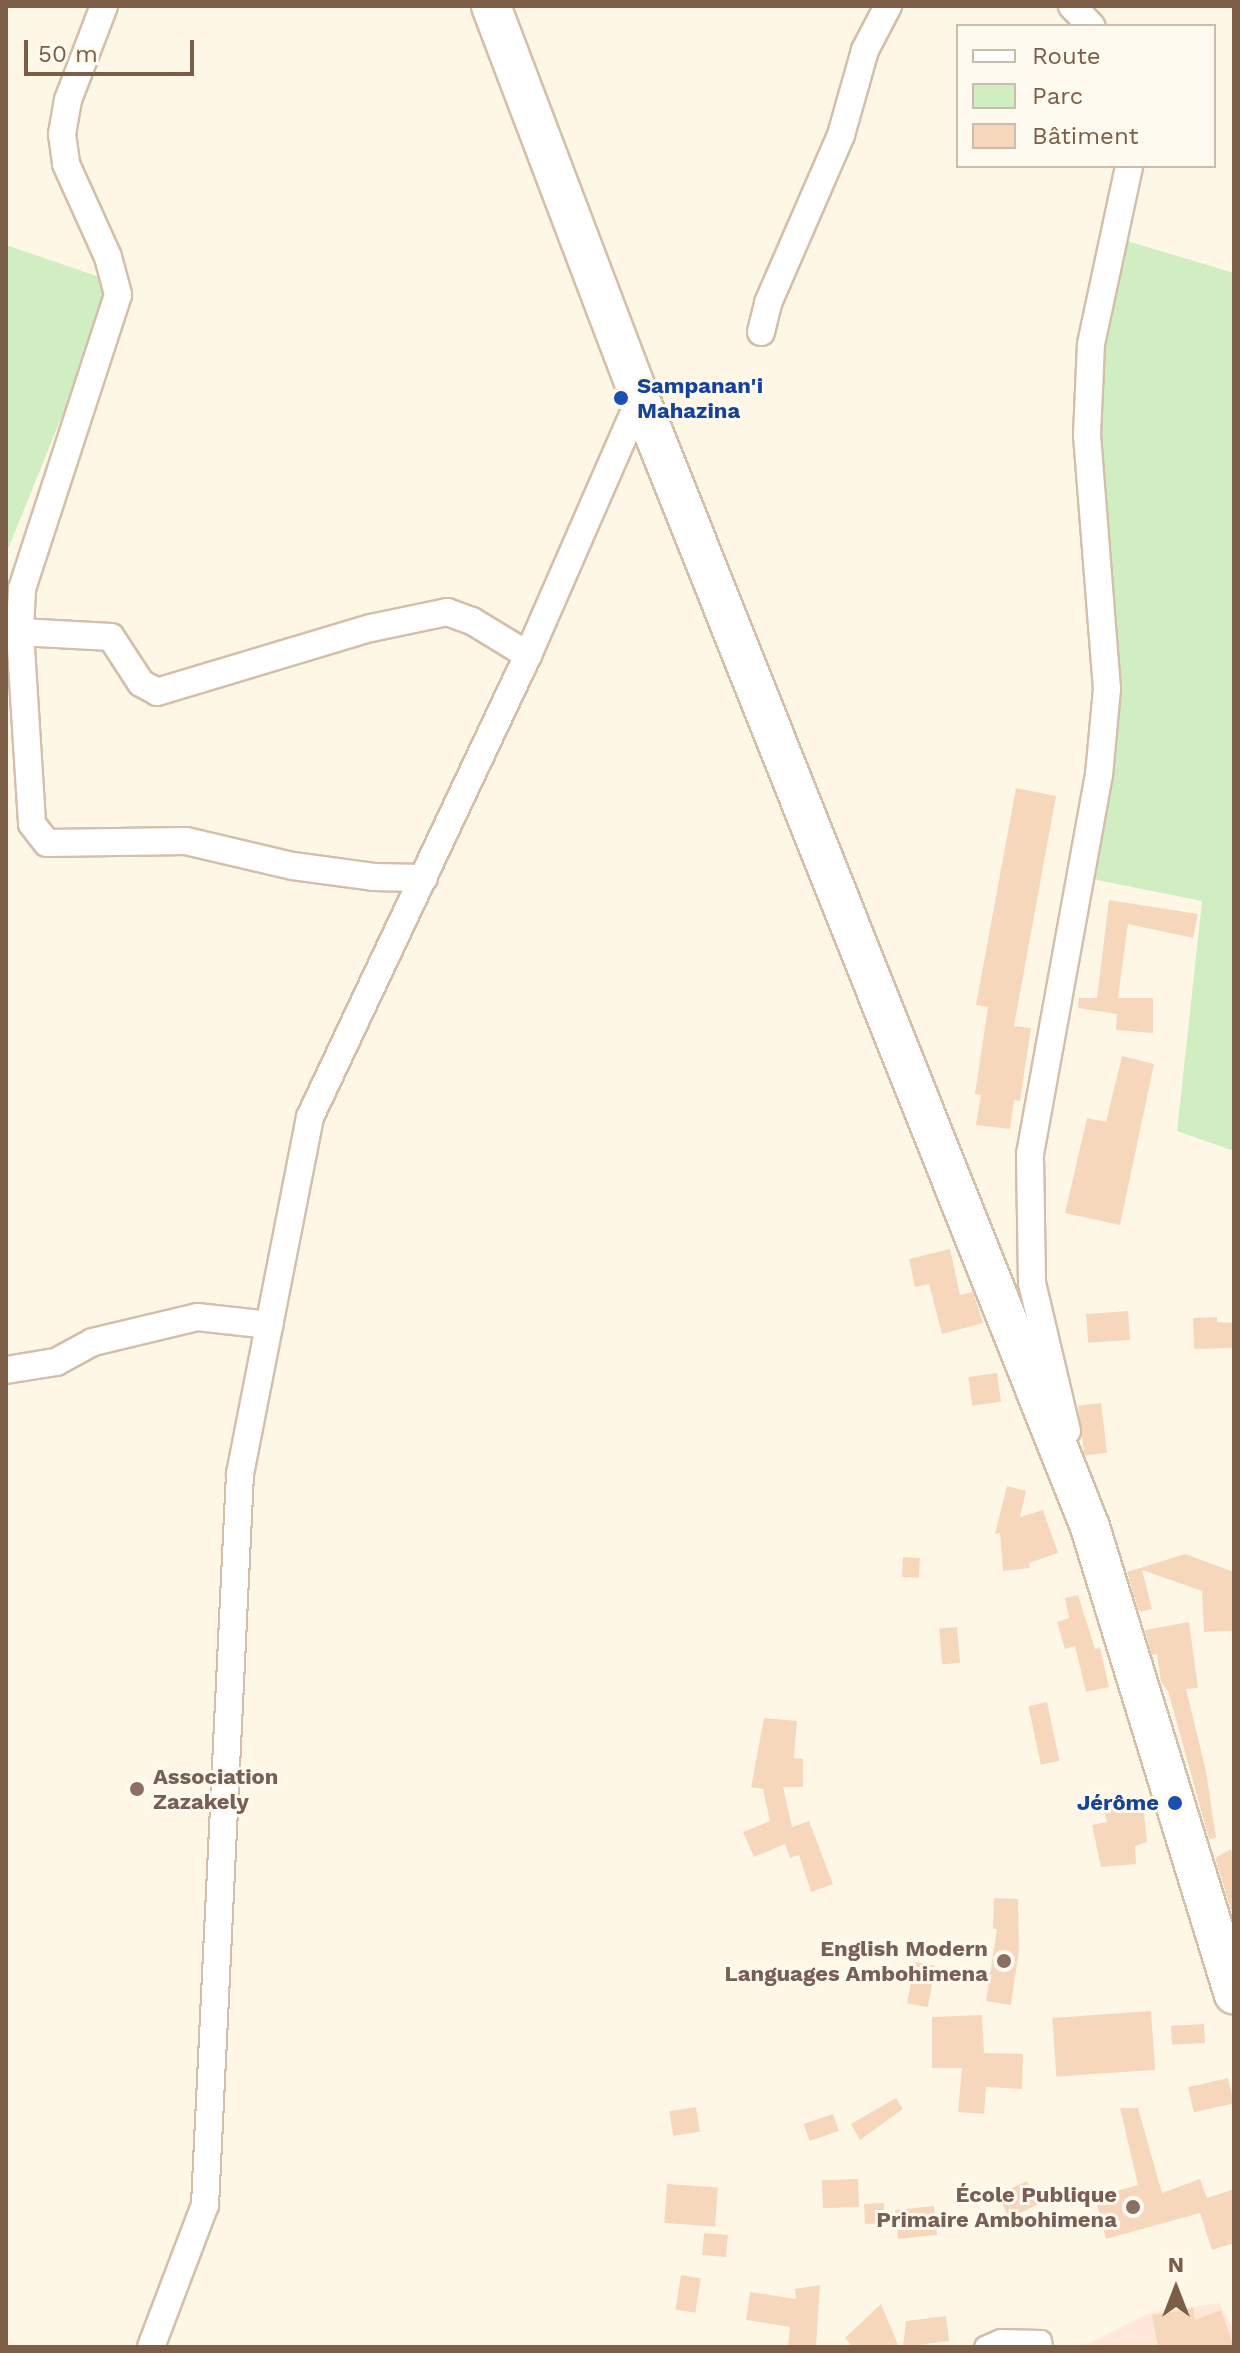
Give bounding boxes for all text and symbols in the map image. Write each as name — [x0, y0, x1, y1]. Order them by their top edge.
scale bar — [28, 24, 198, 74]
legend — [956, 24, 1216, 168]
text: 50 m — [38, 40, 98, 68]
text: Route — [1032, 42, 1101, 70]
text: Parc — [1032, 82, 1083, 110]
text: Bâtiment — [1032, 122, 1139, 150]
place label: Sampanan'i Mahazina — [637, 372, 763, 424]
marker: Sampanan'i Mahazina — [612, 389, 630, 407]
place label: Association Zazakely — [153, 1763, 278, 1814]
marker: Association Zazakely — [128, 1780, 146, 1798]
place label: Jérôme — [1077, 1790, 1159, 1816]
marker: Jérôme — [1166, 1794, 1184, 1812]
place label: English Modern Languages Ambohimena — [724, 1935, 988, 1986]
marker: English Modern Languages Ambohimena — [995, 1952, 1013, 1970]
place label: École Publique Primaire Ambohimena — [876, 2181, 1117, 2232]
marker: École Publique Primaire Ambohimena — [1124, 2198, 1142, 2216]
north arrow — [1136, 2249, 1216, 2329]
text: N — [1168, 2252, 1184, 2277]

